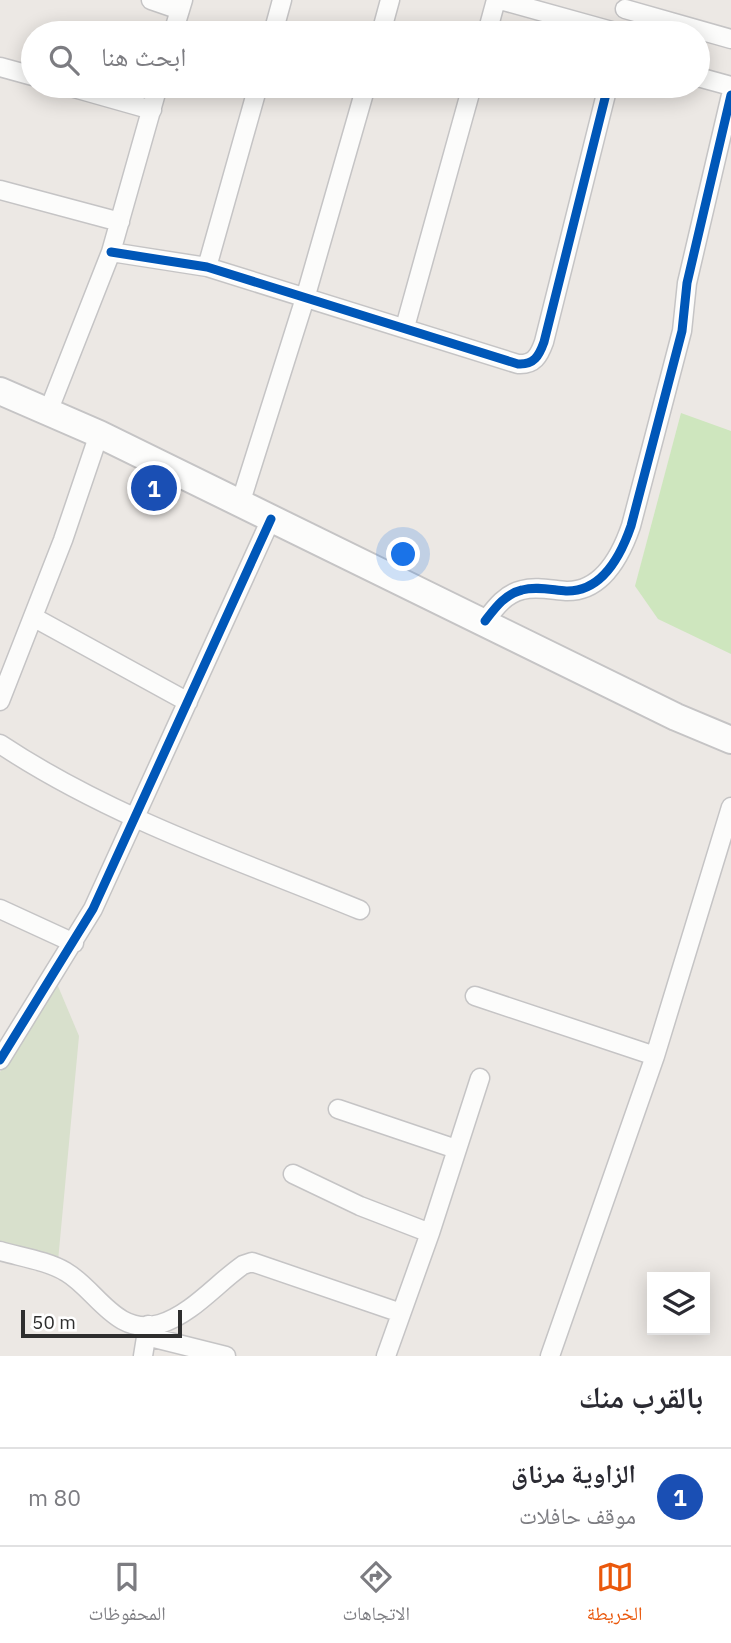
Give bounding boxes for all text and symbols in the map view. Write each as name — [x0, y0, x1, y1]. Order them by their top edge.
search box — [21, 21, 710, 98]
text: ابحث هنا — [101, 39, 186, 73]
icon: search — [45, 41, 83, 79]
pin: 1 — [131, 462, 177, 514]
your location — [386, 537, 420, 571]
map controls — [647, 1272, 710, 1335]
button: layers — [647, 1272, 710, 1335]
scale bar — [21, 1307, 182, 1339]
text: 50 m — [32, 1310, 76, 1334]
text: بالقرب منك — [579, 1377, 703, 1416]
text: الزاوية مرناق — [511, 1456, 636, 1490]
text: 80 m — [28, 1482, 81, 1512]
text: 1 — [673, 1482, 687, 1512]
text: موقف حافلات — [519, 1500, 636, 1530]
tab: المحفوظات — [88, 1558, 166, 1632]
tab: الاتجاهات — [342, 1558, 410, 1632]
tab: الخريطة — [587, 1558, 643, 1632]

